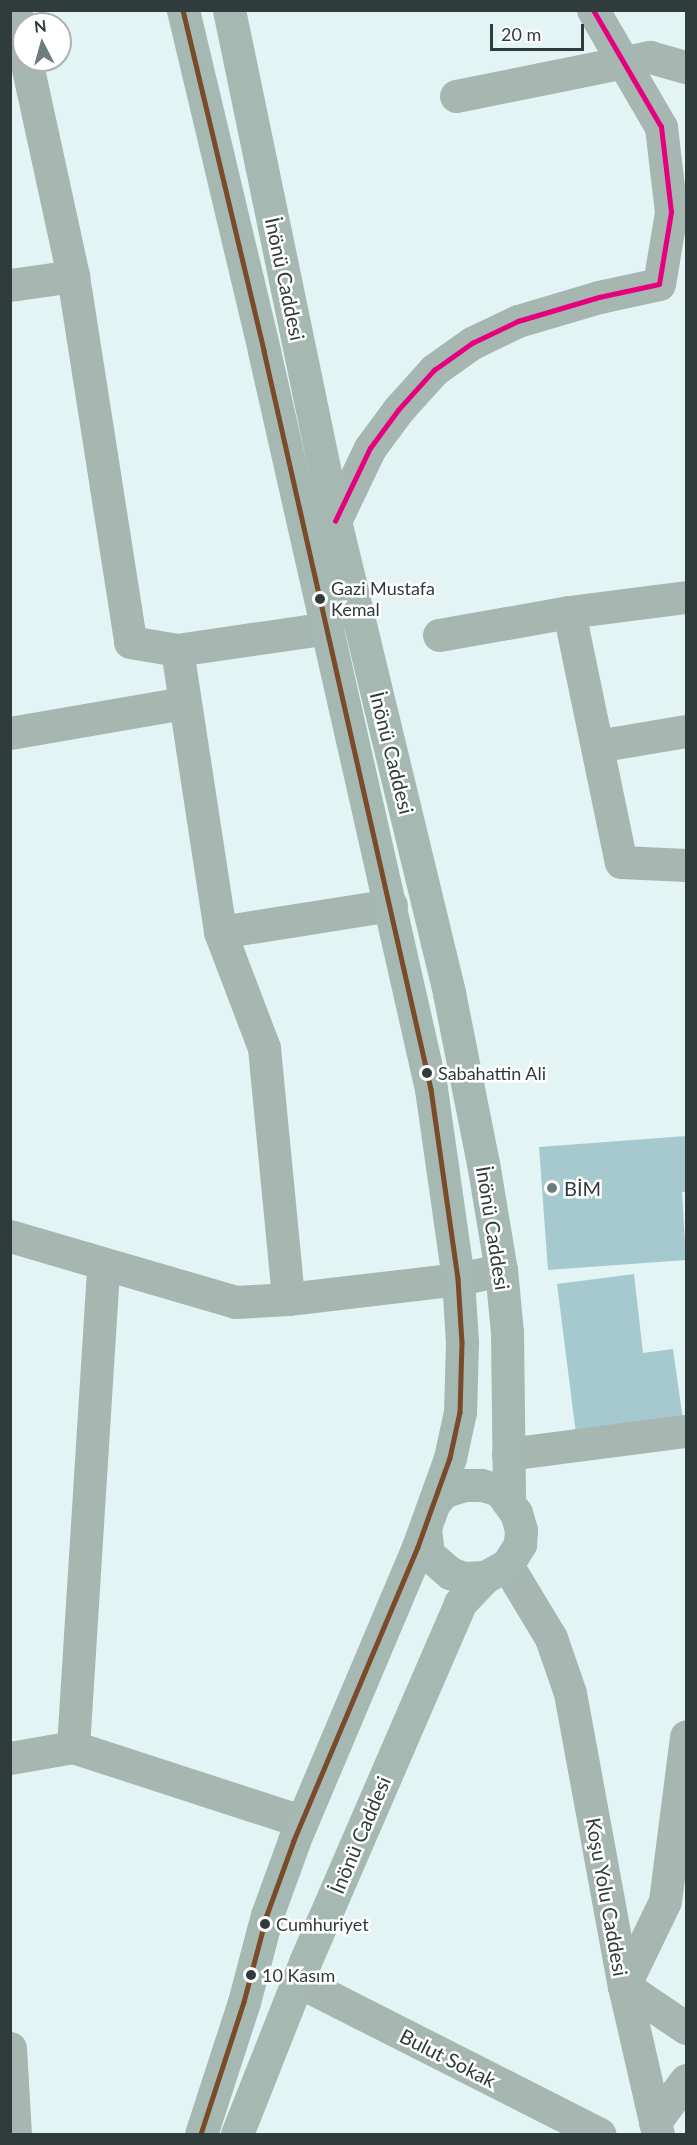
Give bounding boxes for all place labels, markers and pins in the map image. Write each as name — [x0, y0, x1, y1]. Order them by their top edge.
place label: Gazi Mustafa Kemal — [331, 578, 435, 620]
marker: Gazi Mustafa Kemal — [314, 593, 326, 605]
place label: Sabahattin Ali — [438, 1062, 547, 1084]
marker: Sabahattin Ali — [421, 1067, 433, 1079]
place label: BİM — [564, 1176, 601, 1200]
marker: BİM — [545, 1181, 559, 1195]
place label: Cumhuriyet — [276, 1913, 369, 1935]
marker: Cumhuriyet — [259, 1918, 271, 1930]
place label: 10 Kasım — [262, 1964, 335, 1986]
marker: 10 Kasım — [245, 1969, 257, 1981]

